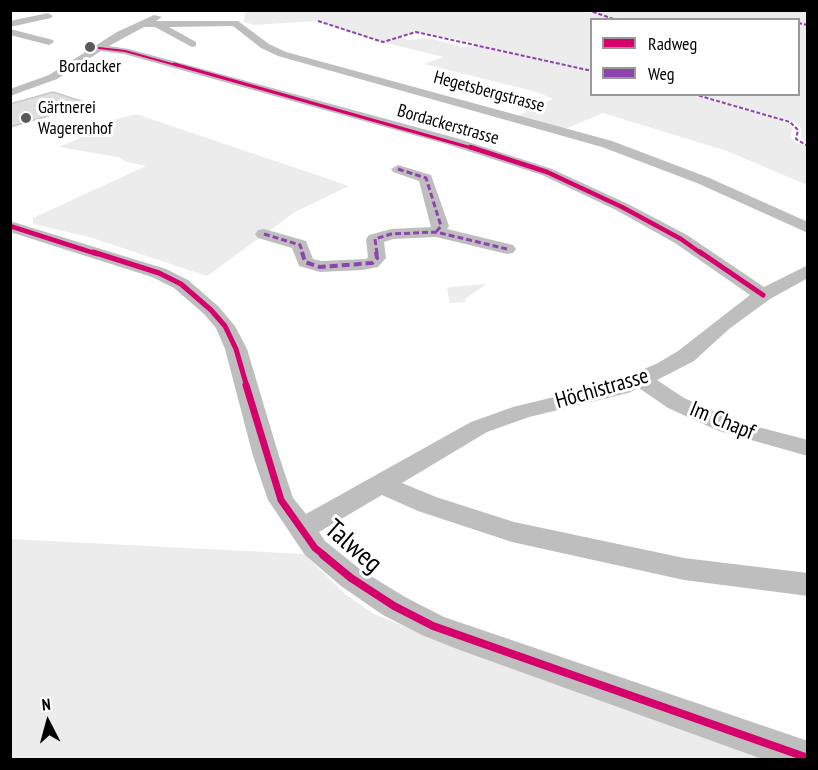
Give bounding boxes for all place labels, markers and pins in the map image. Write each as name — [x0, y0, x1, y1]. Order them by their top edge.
marker: Bordacker — [83, 40, 97, 54]
place label: Bordacker — [59, 56, 121, 78]
place label: Gärtnerei Wagerenhof — [38, 97, 112, 140]
marker: Gärtnerei Wagerenhof — [19, 111, 33, 125]

